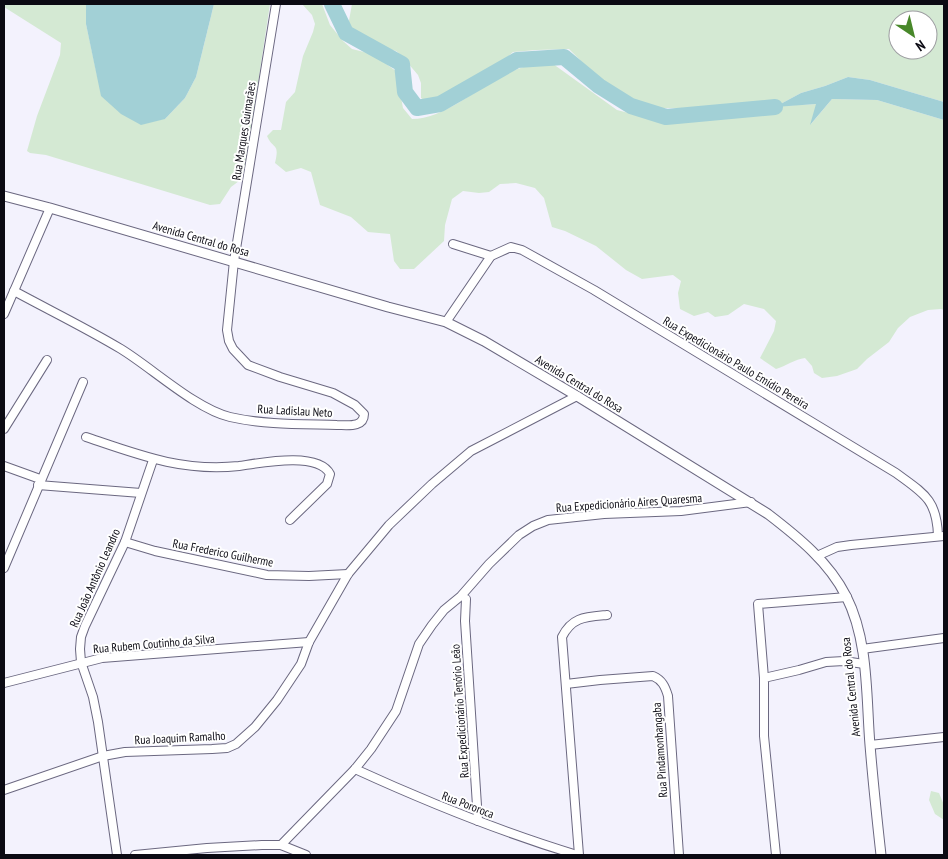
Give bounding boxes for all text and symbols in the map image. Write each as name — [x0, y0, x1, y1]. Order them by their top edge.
north arrow — [888, 10, 938, 60]
text: N — [912, 36, 929, 55]
street label: Rua Marques Guimarães — [228, 81, 259, 181]
street label: Avenida Central do Rosa — [151, 218, 251, 260]
street label: Rua Expedicionário Paulo Emídio Pereira — [660, 313, 812, 412]
street label: Avenida Central do Rosa — [533, 351, 626, 416]
street label: Rua Ladislau Neto — [257, 401, 333, 420]
street label: Rua Expedicionário Aires Quaresma — [555, 490, 703, 515]
street label: Rua João Antônio Leandro — [66, 526, 123, 630]
street label: Rua Frederico Guilherme — [172, 535, 275, 570]
street label: Rua Rubem Coutinho da Silva — [92, 631, 216, 656]
street label: Avenida Central do Rosa — [838, 636, 863, 737]
street label: Rua Expedicionário Tenório Leão — [447, 643, 472, 779]
street label: Rua Pindamonhangaba — [649, 702, 670, 798]
street label: Rua Joaquim Ramalho — [134, 728, 226, 747]
street label: Rua Pororoca — [440, 788, 497, 821]

